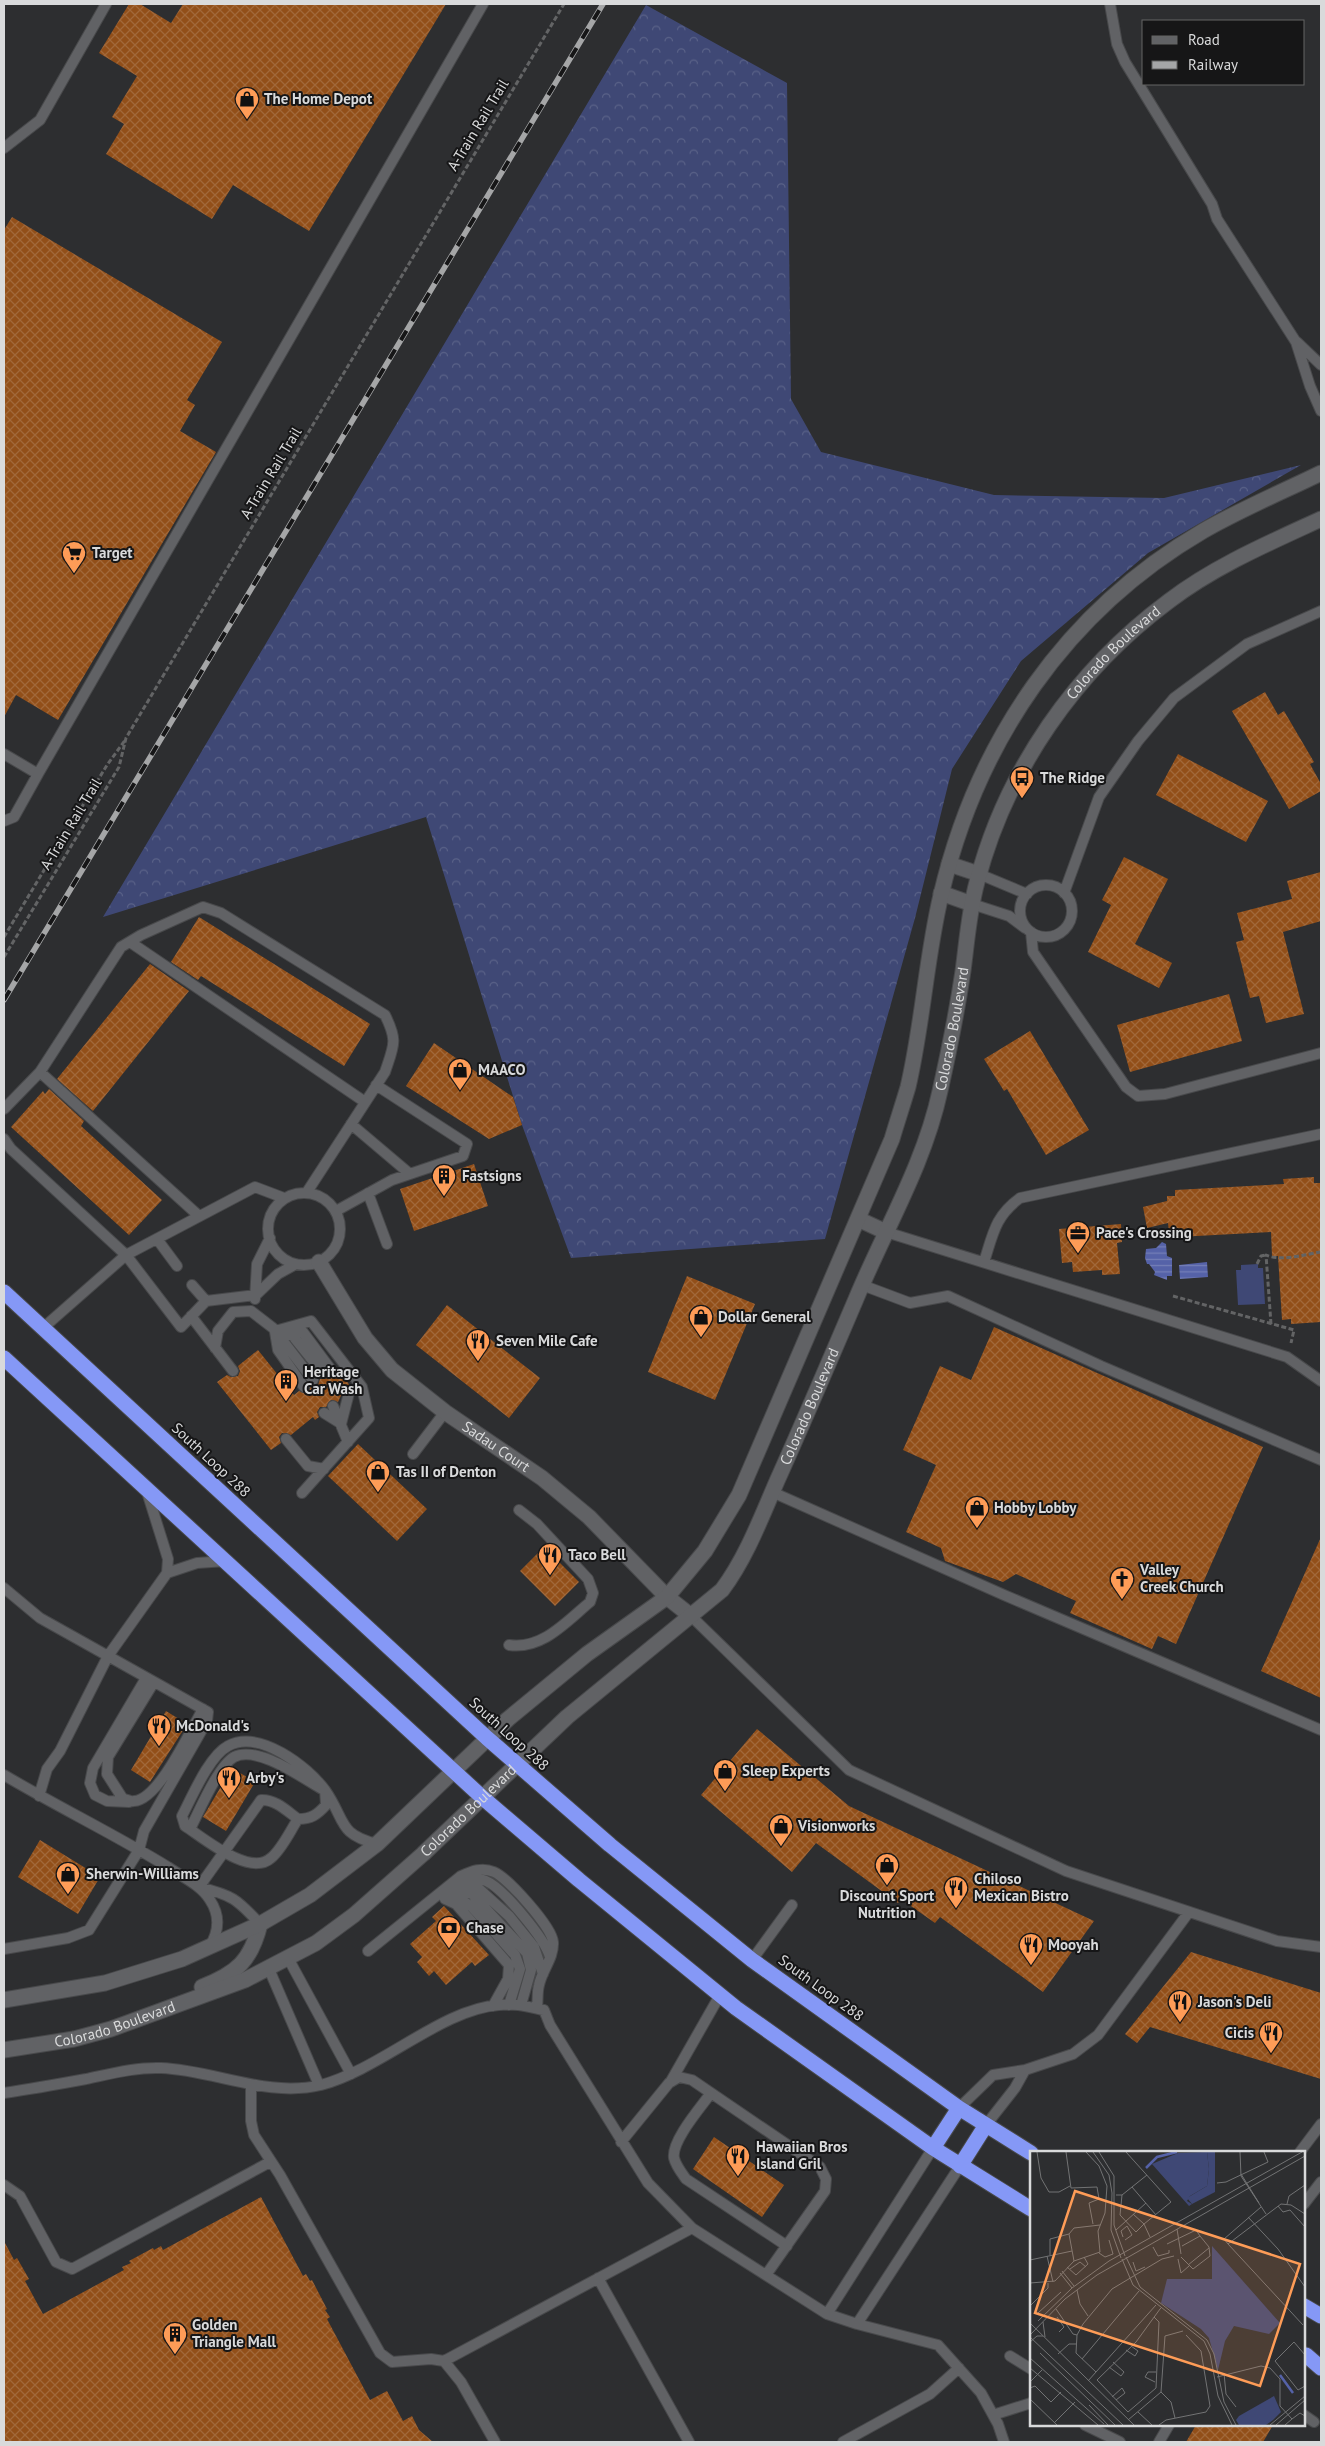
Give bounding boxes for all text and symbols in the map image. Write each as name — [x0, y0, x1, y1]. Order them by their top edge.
legend — [1142, 20, 1305, 85]
text: Road — [1188, 30, 1220, 49]
text: Railway — [1188, 55, 1238, 74]
street label: A-Train Rail Trail — [443, 75, 513, 174]
shop icon: The Home Depot — [234, 86, 260, 120]
place label: The Home Depot — [264, 89, 373, 108]
street label: A-Train Rail Trail — [236, 423, 306, 522]
supermarket icon: Target — [61, 540, 87, 574]
place label: Target — [92, 543, 133, 562]
street label: Colorado Boulevard — [1062, 601, 1164, 703]
bus stop icon: The Ridge — [1009, 765, 1035, 799]
place label: The Ridge — [1040, 768, 1105, 787]
street label: A-Train Rail Trail — [36, 774, 106, 873]
street label: Colorado Boulevard — [930, 966, 972, 1093]
shop icon: MAACO — [447, 1057, 473, 1091]
place label: MAACO — [478, 1060, 525, 1079]
building icon: Fastsigns — [431, 1163, 457, 1197]
place label: Fastsigns — [462, 1166, 522, 1185]
office icon: Pace's Crossing — [1065, 1220, 1091, 1254]
place label: Pace's Crossing — [1096, 1223, 1192, 1242]
shop icon: Dollar General — [688, 1304, 714, 1338]
place label: Dollar General — [718, 1307, 811, 1326]
restaurant icon: Seven Mile Cafe — [465, 1328, 491, 1362]
place label: Seven Mile Cafe — [496, 1331, 598, 1350]
street label: Colorado Boulevard — [775, 1345, 843, 1468]
place label: Heritage Car Wash — [304, 1362, 363, 1398]
building icon: Heritage Car Wash — [273, 1368, 299, 1402]
street label: Sadau Court — [459, 1417, 534, 1476]
street label: South Loop 288 — [168, 1418, 255, 1501]
shop icon: Tas II of Denton — [365, 1459, 391, 1493]
place label: Tas II of Denton — [396, 1462, 496, 1481]
shop icon: Hobby Lobby — [964, 1495, 990, 1529]
place label: Hobby Lobby — [994, 1498, 1077, 1517]
restaurant icon: Taco Bell — [537, 1542, 563, 1576]
place label: Taco Bell — [568, 1545, 626, 1564]
place label: Valley Creek Church — [1139, 1560, 1224, 1596]
church icon: Valley Creek Church — [1109, 1566, 1135, 1600]
street label: South Loop 288 — [465, 1693, 553, 1774]
restaurant icon: McDonald's — [146, 1713, 172, 1747]
place label: McDonald's — [176, 1716, 249, 1735]
shop icon: Sleep Experts — [712, 1758, 738, 1792]
street label: Colorado Boulevard — [416, 1760, 520, 1861]
place label: Sleep Experts — [742, 1761, 830, 1780]
restaurant icon: Arby's — [216, 1765, 242, 1799]
place label: Arby's — [246, 1768, 284, 1787]
shop icon: Visionworks — [768, 1813, 794, 1847]
place label: Visionworks — [797, 1816, 875, 1835]
shop icon: Discount Sport Nutrition — [874, 1852, 900, 1886]
shop icon: Sherwin-Williams — [55, 1861, 81, 1895]
place label: Sherwin-Williams — [86, 1864, 199, 1883]
place label: Chiloso Mexican Bistro — [974, 1869, 1069, 1905]
restaurant icon: Chiloso Mexican Bistro — [943, 1875, 969, 1909]
place label: Discount Sport Nutrition — [840, 1886, 935, 1922]
bank icon: Chase — [436, 1915, 462, 1949]
place label: Chase — [466, 1918, 504, 1937]
restaurant icon: Mooyah — [1018, 1932, 1044, 1966]
place label: Mooyah — [1048, 1935, 1099, 1954]
street label: South Loop 288 — [775, 1950, 868, 2025]
restaurant icon: Jason's Deli — [1167, 1989, 1193, 2023]
place label: Jason's Deli — [1197, 1992, 1272, 2011]
street label: Colorado Boulevard — [53, 1996, 178, 2051]
restaurant icon: Cicis — [1258, 2020, 1284, 2054]
place label: Cicis — [1225, 2023, 1254, 2042]
place label: Hawaiian Bros Island Gril — [756, 2137, 847, 2173]
restaurant icon: Hawaiian Bros Island Gril — [725, 2143, 751, 2177]
inset map — [1030, 2151, 1305, 2426]
place label: Golden Triangle Mall — [192, 2315, 277, 2351]
building icon: Golden Triangle Mall — [162, 2321, 188, 2355]

